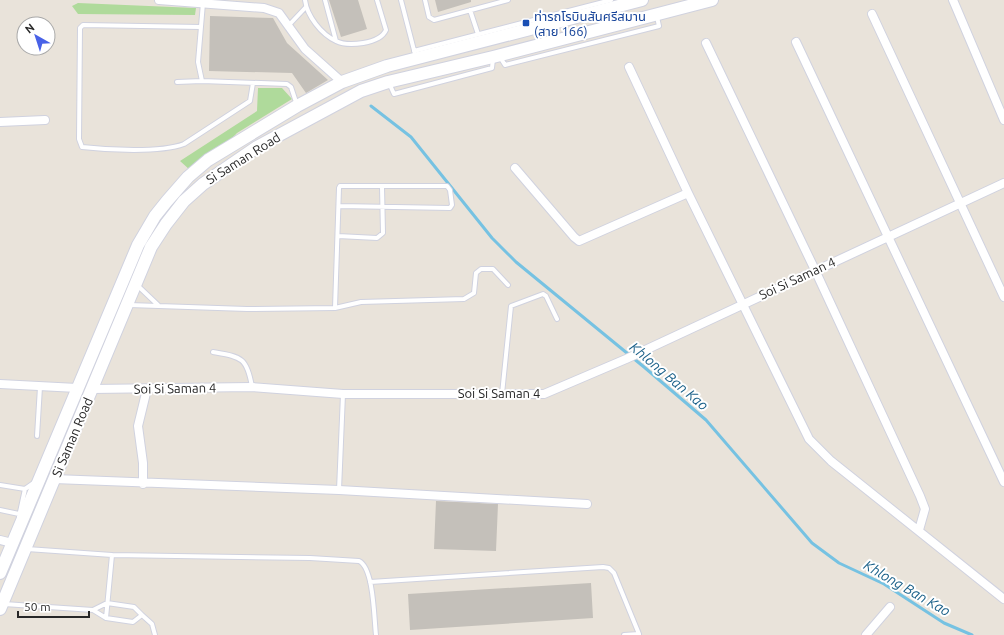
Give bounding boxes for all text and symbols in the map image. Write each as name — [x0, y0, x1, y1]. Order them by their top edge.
place label: ท่ารถโรบินสันศรีสมาน (สาย 166) — [534, 9, 646, 39]
north arrow — [16, 16, 56, 56]
marker: ท่ารถโรบินสันศรีสมาน (สาย 166) — [521, 18, 531, 28]
text: N — [23, 21, 37, 35]
street label: Si Saman Road — [203, 130, 283, 186]
street label: Soi Si Saman 4 — [757, 254, 837, 302]
water label: Khlong Ban Kao — [627, 339, 712, 414]
street label: Soi Si Saman 4 — [134, 380, 216, 396]
street label: Soi Si Saman 4 — [458, 386, 540, 400]
street label: Si Saman Road — [49, 395, 95, 479]
water label: Khlong Ban Kao — [861, 557, 953, 619]
scale bar — [18, 593, 89, 619]
text: 50 m — [24, 600, 51, 613]

